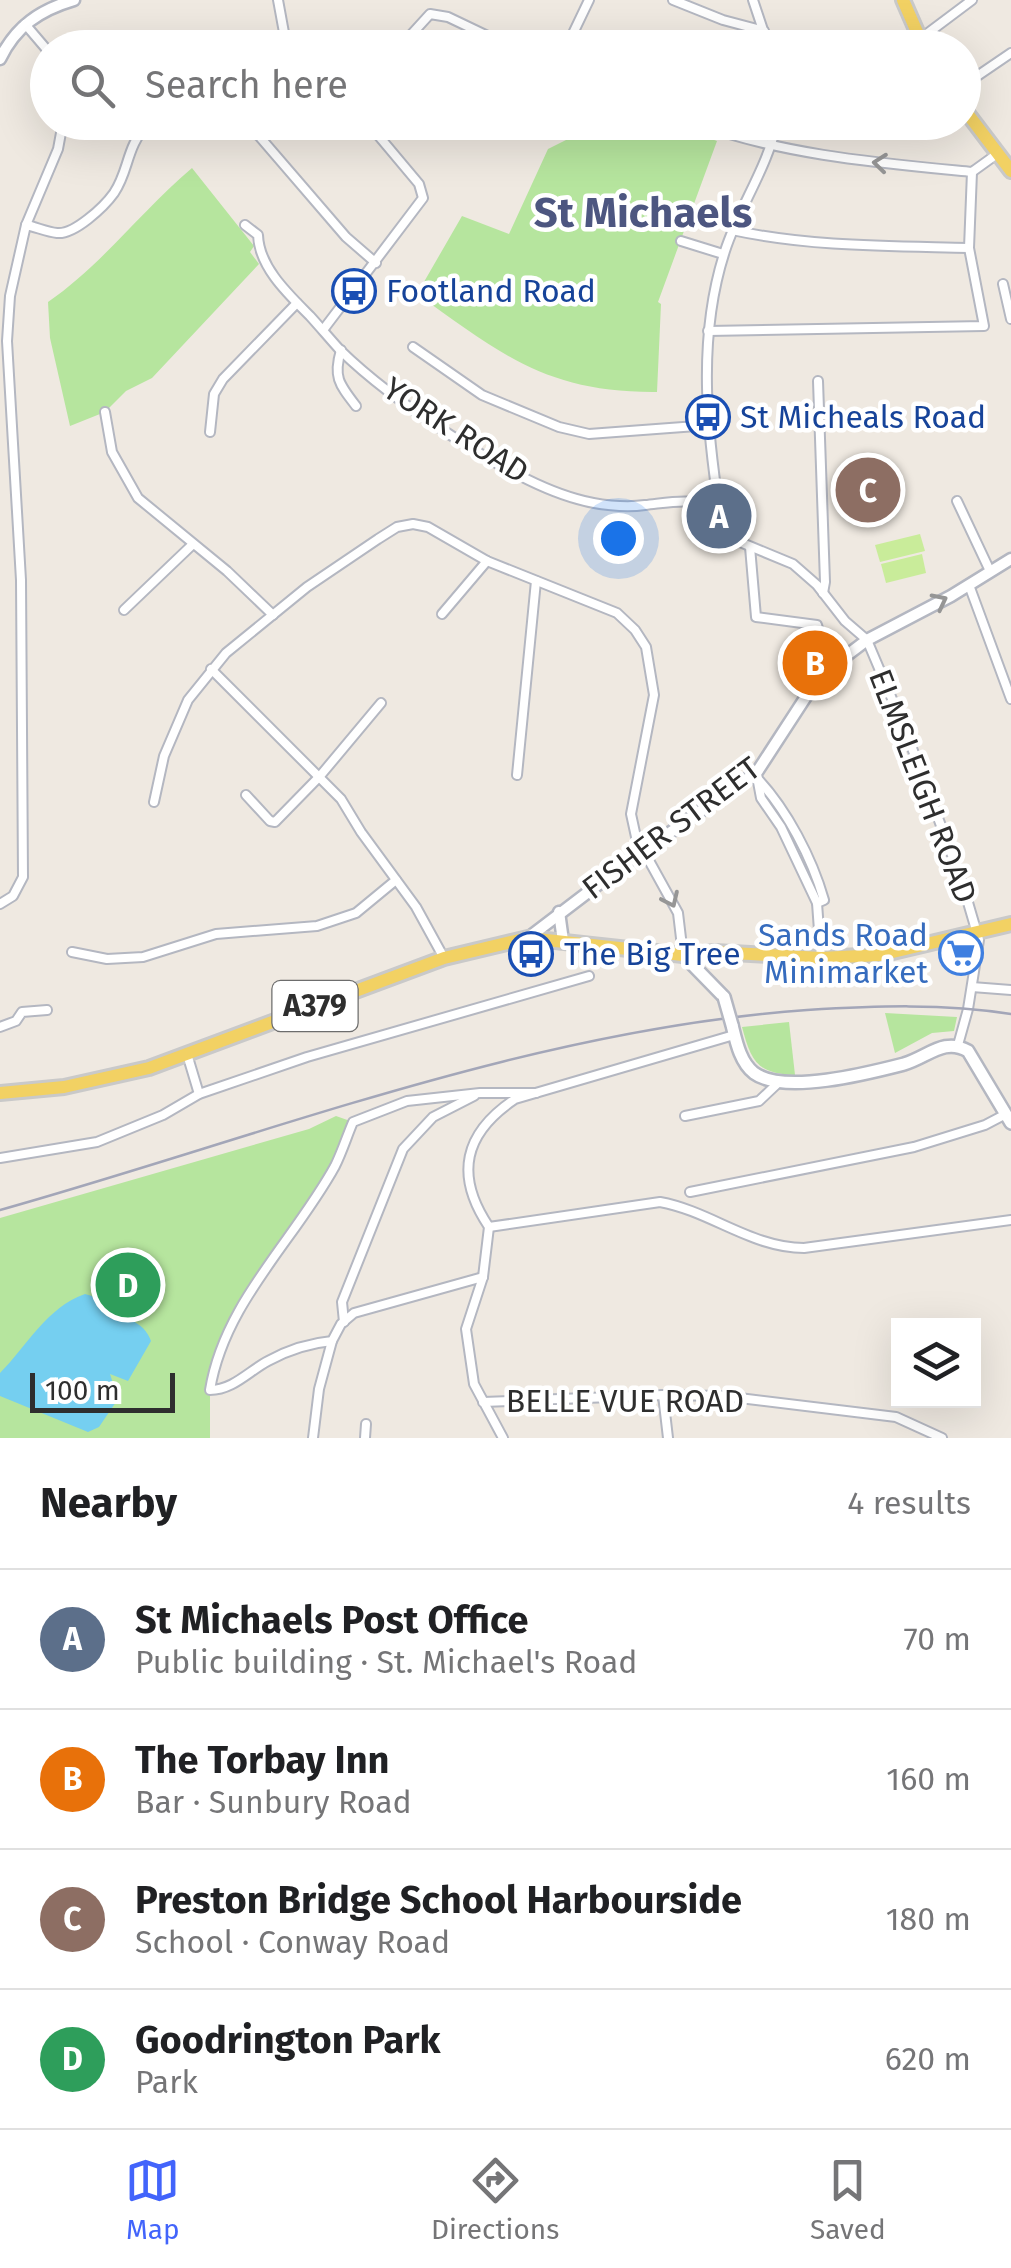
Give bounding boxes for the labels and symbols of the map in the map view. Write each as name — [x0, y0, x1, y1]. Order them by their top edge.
one-way arrow — [871, 153, 887, 174]
district label: St Michaels — [534, 188, 752, 238]
bus stop icon: Footland Road — [331, 268, 377, 314]
place label: Footland Road — [386, 272, 596, 310]
street label: YORK ROAD — [376, 369, 536, 491]
bus stop icon: St Micheals Road — [685, 394, 731, 440]
place label: St Micheals Road — [740, 398, 986, 436]
pin: C — [836, 452, 900, 528]
pin: A — [686, 478, 752, 554]
your location — [593, 513, 644, 564]
one-way arrow — [929, 594, 947, 613]
pin: B — [782, 626, 848, 700]
street label: ELMSLEIGH ROAD — [861, 664, 985, 908]
street label: FISHER STREET — [575, 749, 768, 907]
one-way arrow — [658, 890, 678, 908]
place label: Sands Road Minimarket — [758, 916, 928, 991]
supermarket icon: Sands Road Minimarket — [938, 930, 984, 976]
bus stop icon: The Big Tree — [508, 931, 554, 977]
place label: The Big Tree — [564, 935, 741, 973]
road number: A379 — [272, 981, 358, 1031]
pin: D — [96, 1248, 160, 1322]
scale bar — [30, 1368, 175, 1412]
street label: BELLE VUE ROAD — [506, 1382, 744, 1420]

